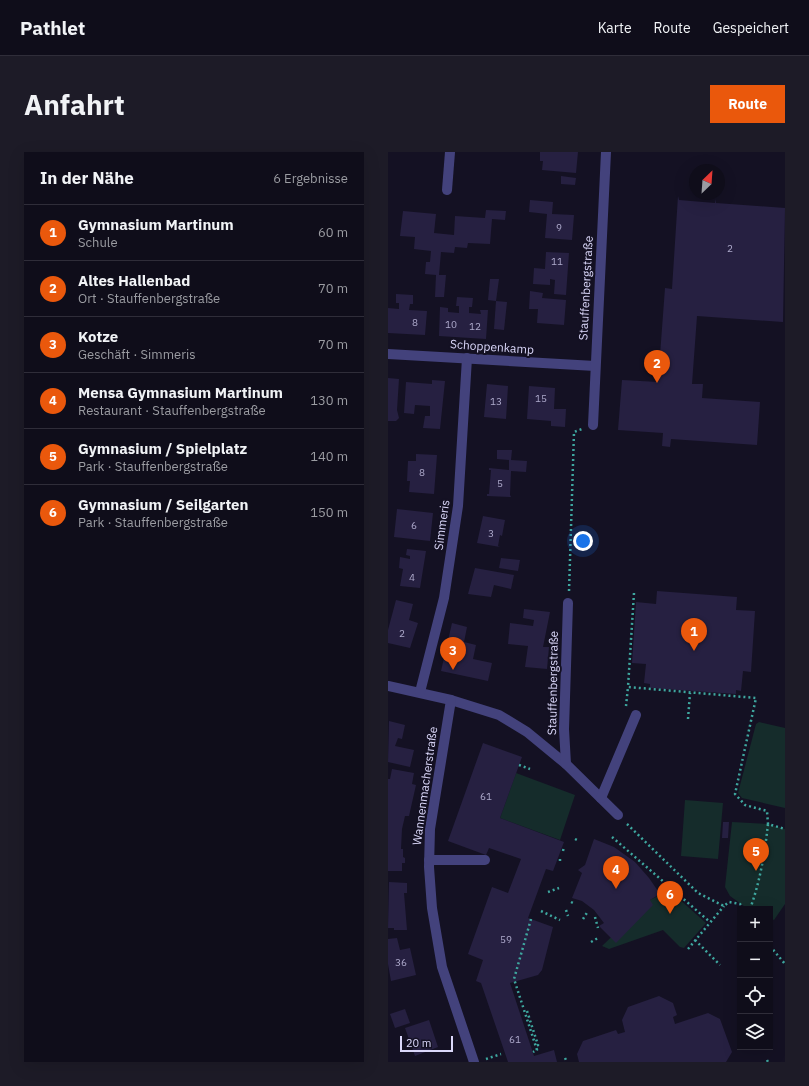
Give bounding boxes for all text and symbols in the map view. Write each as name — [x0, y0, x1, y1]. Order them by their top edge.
text: Pathlet — [20, 16, 85, 40]
text: Karte — [598, 19, 632, 37]
text: Route — [654, 19, 691, 37]
text: Gespeichert — [713, 19, 789, 37]
button: Route — [710, 85, 785, 123]
text: Anfahrt — [24, 86, 125, 123]
north arrow — [689, 164, 725, 200]
text: In der Nähe — [40, 167, 134, 189]
text: 6 Ergebnisse — [273, 170, 348, 187]
text: Gymnasium Martinum — [78, 215, 234, 234]
house number: 9 — [556, 221, 562, 234]
text: 1 — [49, 224, 57, 241]
text: 60 m — [318, 224, 348, 241]
text: Schule — [78, 234, 118, 251]
street label: Stauffenbergstraße — [575, 235, 596, 341]
house number: 2 — [727, 242, 733, 255]
house number: 11 — [551, 255, 563, 268]
text: Altes Hallenbad — [78, 271, 190, 290]
text: 2 — [49, 280, 57, 297]
text: 70 m — [318, 280, 348, 297]
text: Ort · Stauffenbergstraße — [78, 290, 220, 307]
house number: 8 — [412, 316, 418, 329]
house number: 10 — [445, 318, 457, 331]
house number: 12 — [469, 320, 481, 333]
text: Kotze — [78, 327, 118, 346]
text: 3 — [49, 336, 57, 353]
text: 70 m — [318, 336, 348, 353]
street label: Schoppenkamp — [450, 336, 534, 357]
text: Geschäft · Simmeris — [78, 346, 196, 363]
pin: 2 — [644, 350, 670, 383]
text: Mensa Gymnasium Martinum — [78, 383, 283, 402]
text: 4 — [49, 392, 57, 409]
text: 130 m — [310, 392, 348, 409]
house number: 15 — [535, 392, 547, 405]
house number: 13 — [490, 395, 502, 408]
text: Restaurant · Stauffenbergstraße — [78, 402, 266, 419]
text: Gymnasium / Spielplatz — [78, 439, 247, 458]
text: 5 — [49, 448, 57, 465]
text: 140 m — [310, 448, 348, 465]
text: Park · Stauffenbergstraße — [78, 458, 228, 475]
house number: 8 — [419, 466, 425, 479]
house number: 5 — [497, 477, 503, 490]
text: Gymnasium / Seilgarten — [78, 495, 248, 514]
street label: Simmeris — [431, 499, 452, 551]
text: 6 — [49, 504, 57, 521]
text: 150 m — [310, 504, 348, 521]
text: Park · Stauffenbergstraße — [78, 514, 228, 531]
house number: 6 — [411, 519, 417, 532]
house number: 3 — [488, 527, 494, 540]
your location — [573, 531, 593, 551]
house number: 4 — [409, 571, 415, 584]
pin: 1 — [681, 618, 707, 651]
house number: 2 — [399, 627, 405, 640]
street label: Stauffenbergstraße — [544, 630, 561, 735]
pin: 3 — [440, 637, 466, 670]
street label: Wannenmacherstraße — [409, 725, 440, 846]
house number: 61 — [480, 790, 492, 803]
pin: 5 — [743, 838, 769, 871]
pin: 4 — [603, 856, 629, 889]
pin: 6 — [657, 881, 683, 914]
map controls — [737, 906, 773, 1050]
button: + — [737, 906, 773, 942]
house number: 59 — [500, 933, 512, 946]
button: − — [737, 942, 773, 978]
house number: 36 — [395, 956, 407, 969]
button: locate — [737, 978, 773, 1014]
button: layers — [737, 1014, 773, 1050]
house number: 61 — [509, 1033, 521, 1046]
scale bar — [400, 1034, 453, 1053]
text: 20 m — [406, 1036, 431, 1050]

